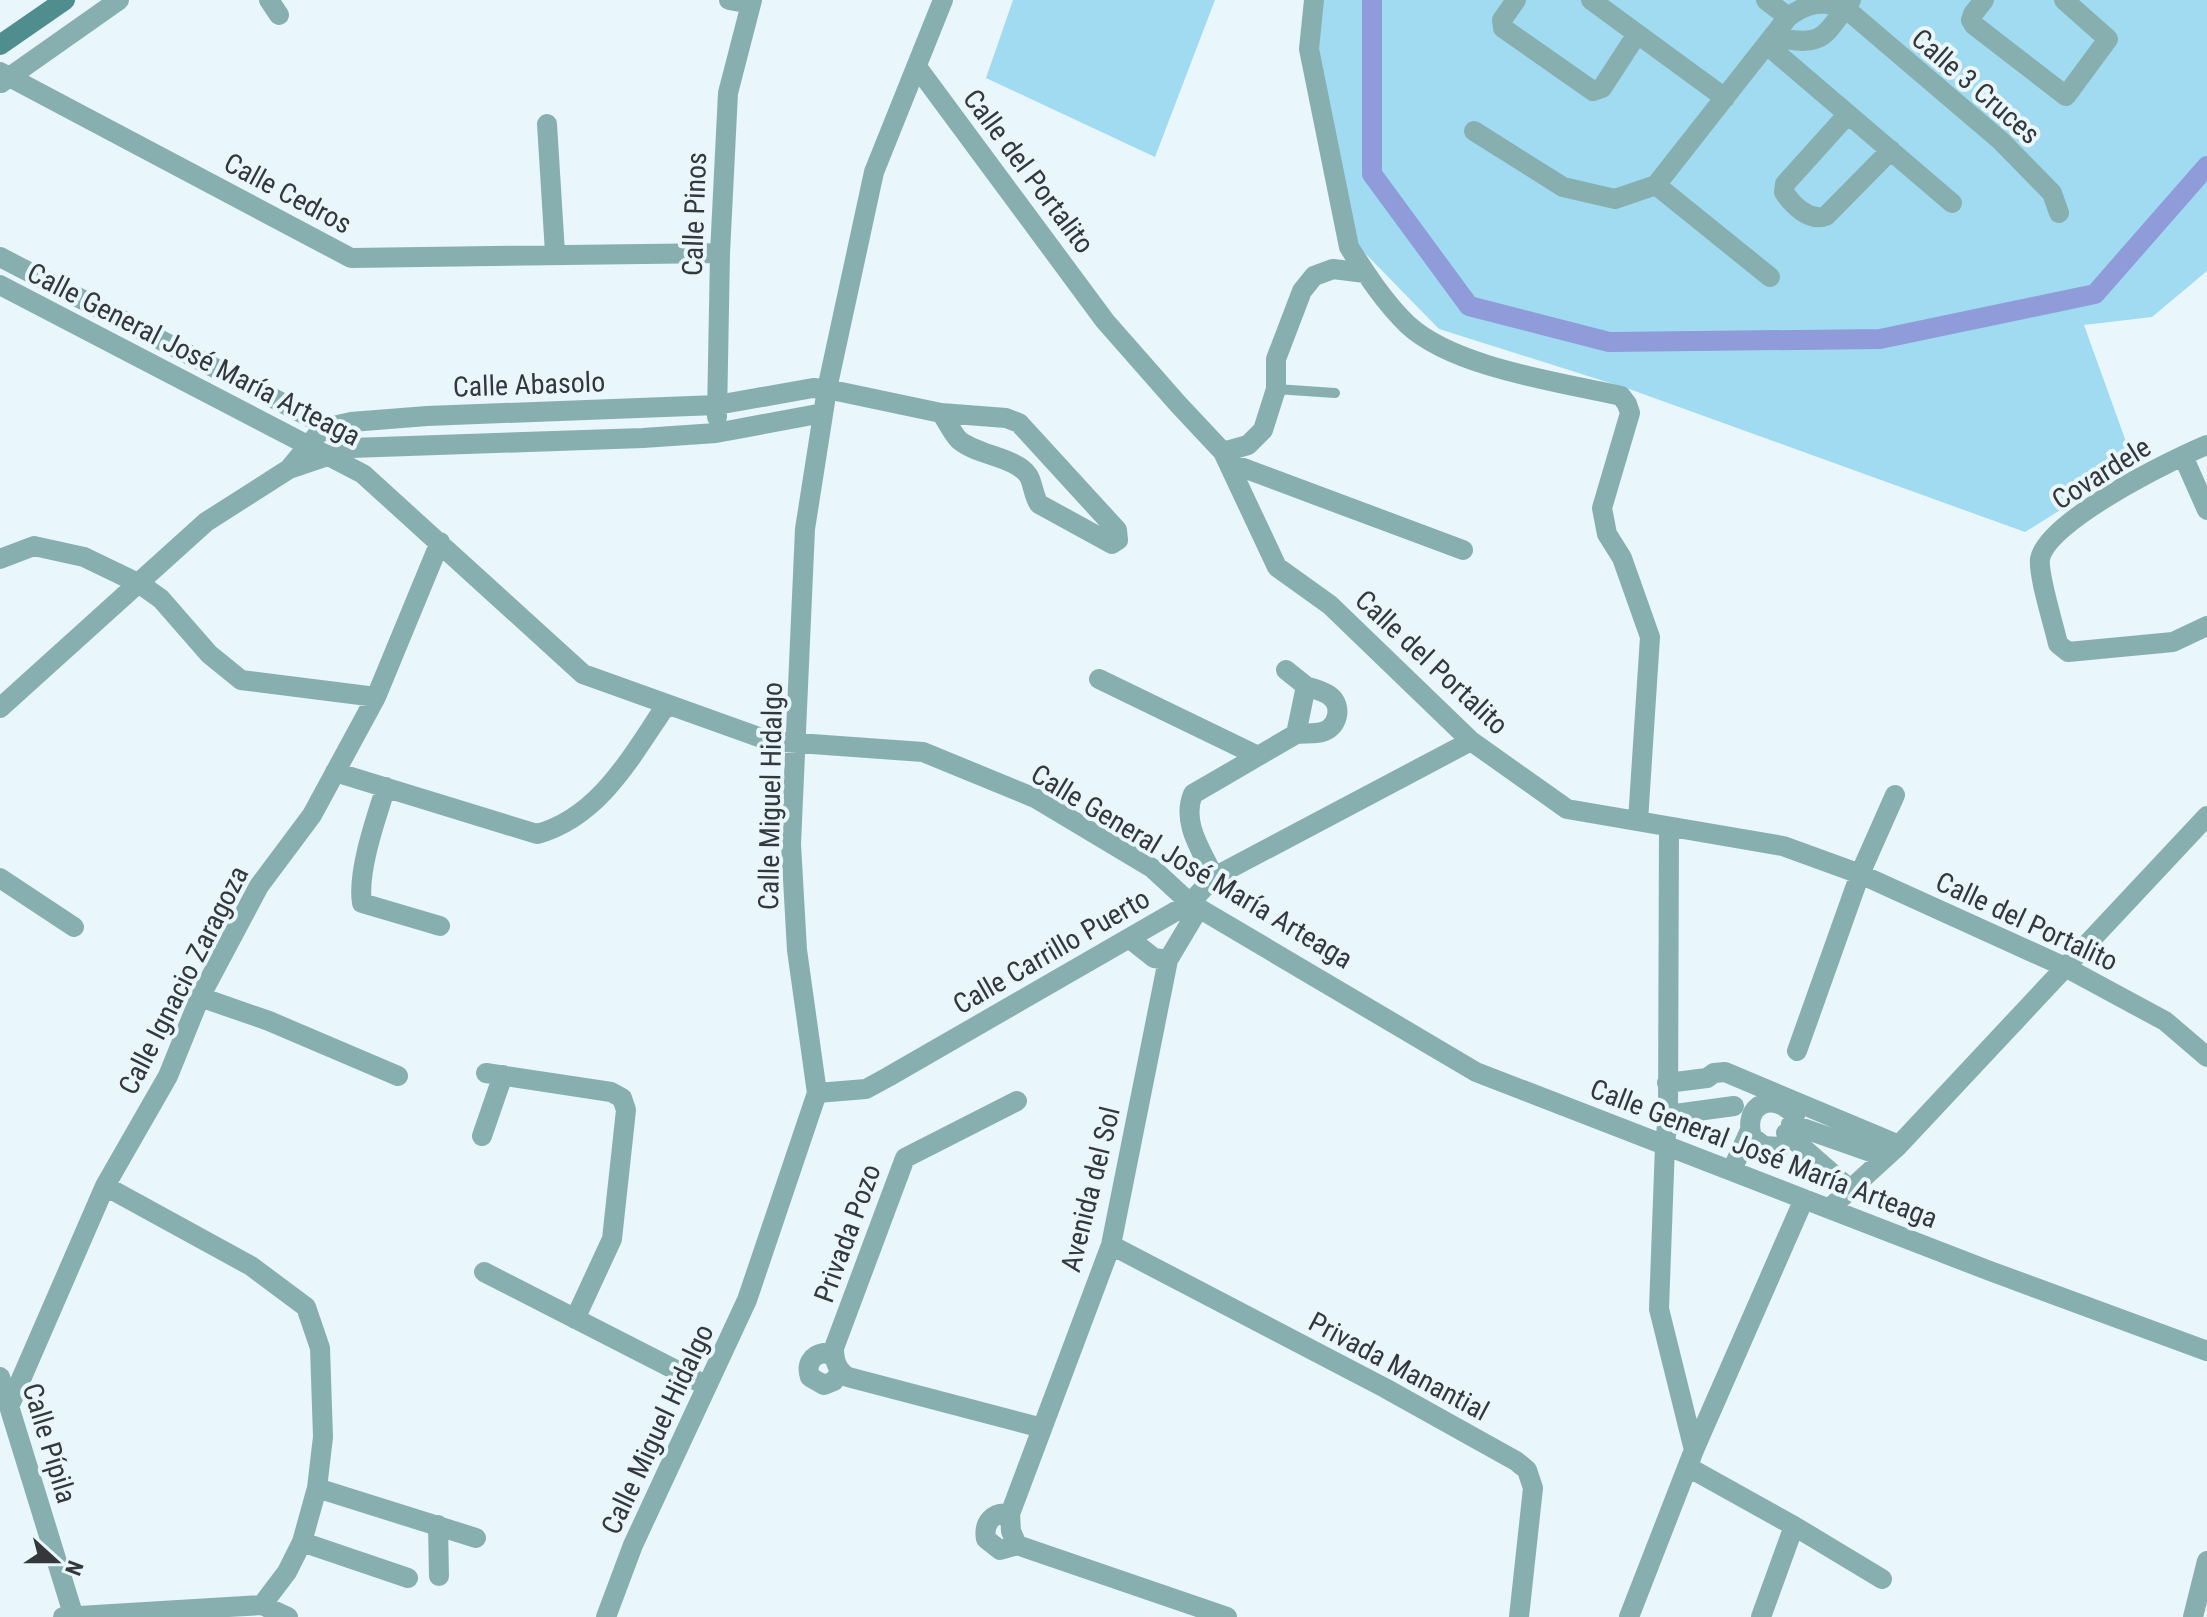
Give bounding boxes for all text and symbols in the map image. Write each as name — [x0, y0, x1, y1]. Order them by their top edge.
street label: Calle 3 Cruces — [1905, 22, 2046, 151]
street label: Calle del Portalito — [956, 83, 1101, 260]
street label: Calle Cedros — [218, 146, 357, 241]
street label: Calle Pinos — [676, 151, 713, 277]
street label: Calle General José María Arteaga — [22, 256, 366, 453]
street label: Calle Abasolo — [452, 365, 606, 404]
street label: Covardele — [2046, 430, 2157, 516]
street label: Calle del Portalito — [1348, 583, 1515, 742]
street label: Calle Miguel Hidalgo — [752, 682, 789, 910]
street label: Calle General José María Arteaga — [1025, 757, 1358, 976]
street label: Calle Ignacio Zaragoza — [112, 860, 255, 1100]
street label: Calle del Portalito — [1931, 865, 2123, 978]
street label: Calle Carrillo Puerto — [947, 882, 1155, 1021]
street label: Calle General José María Arteaga — [1586, 1072, 1942, 1235]
street label: Avenida del Sol — [1054, 1103, 1127, 1275]
street label: Privada Pozo — [807, 1160, 888, 1307]
street label: Privada Manantial — [1303, 1305, 1494, 1428]
street label: Calle Miguel Hidalgo — [594, 1319, 721, 1539]
street label: Calle Pípila — [16, 1379, 83, 1507]
north arrow — [16, 1521, 96, 1601]
text: N — [60, 1557, 88, 1579]

